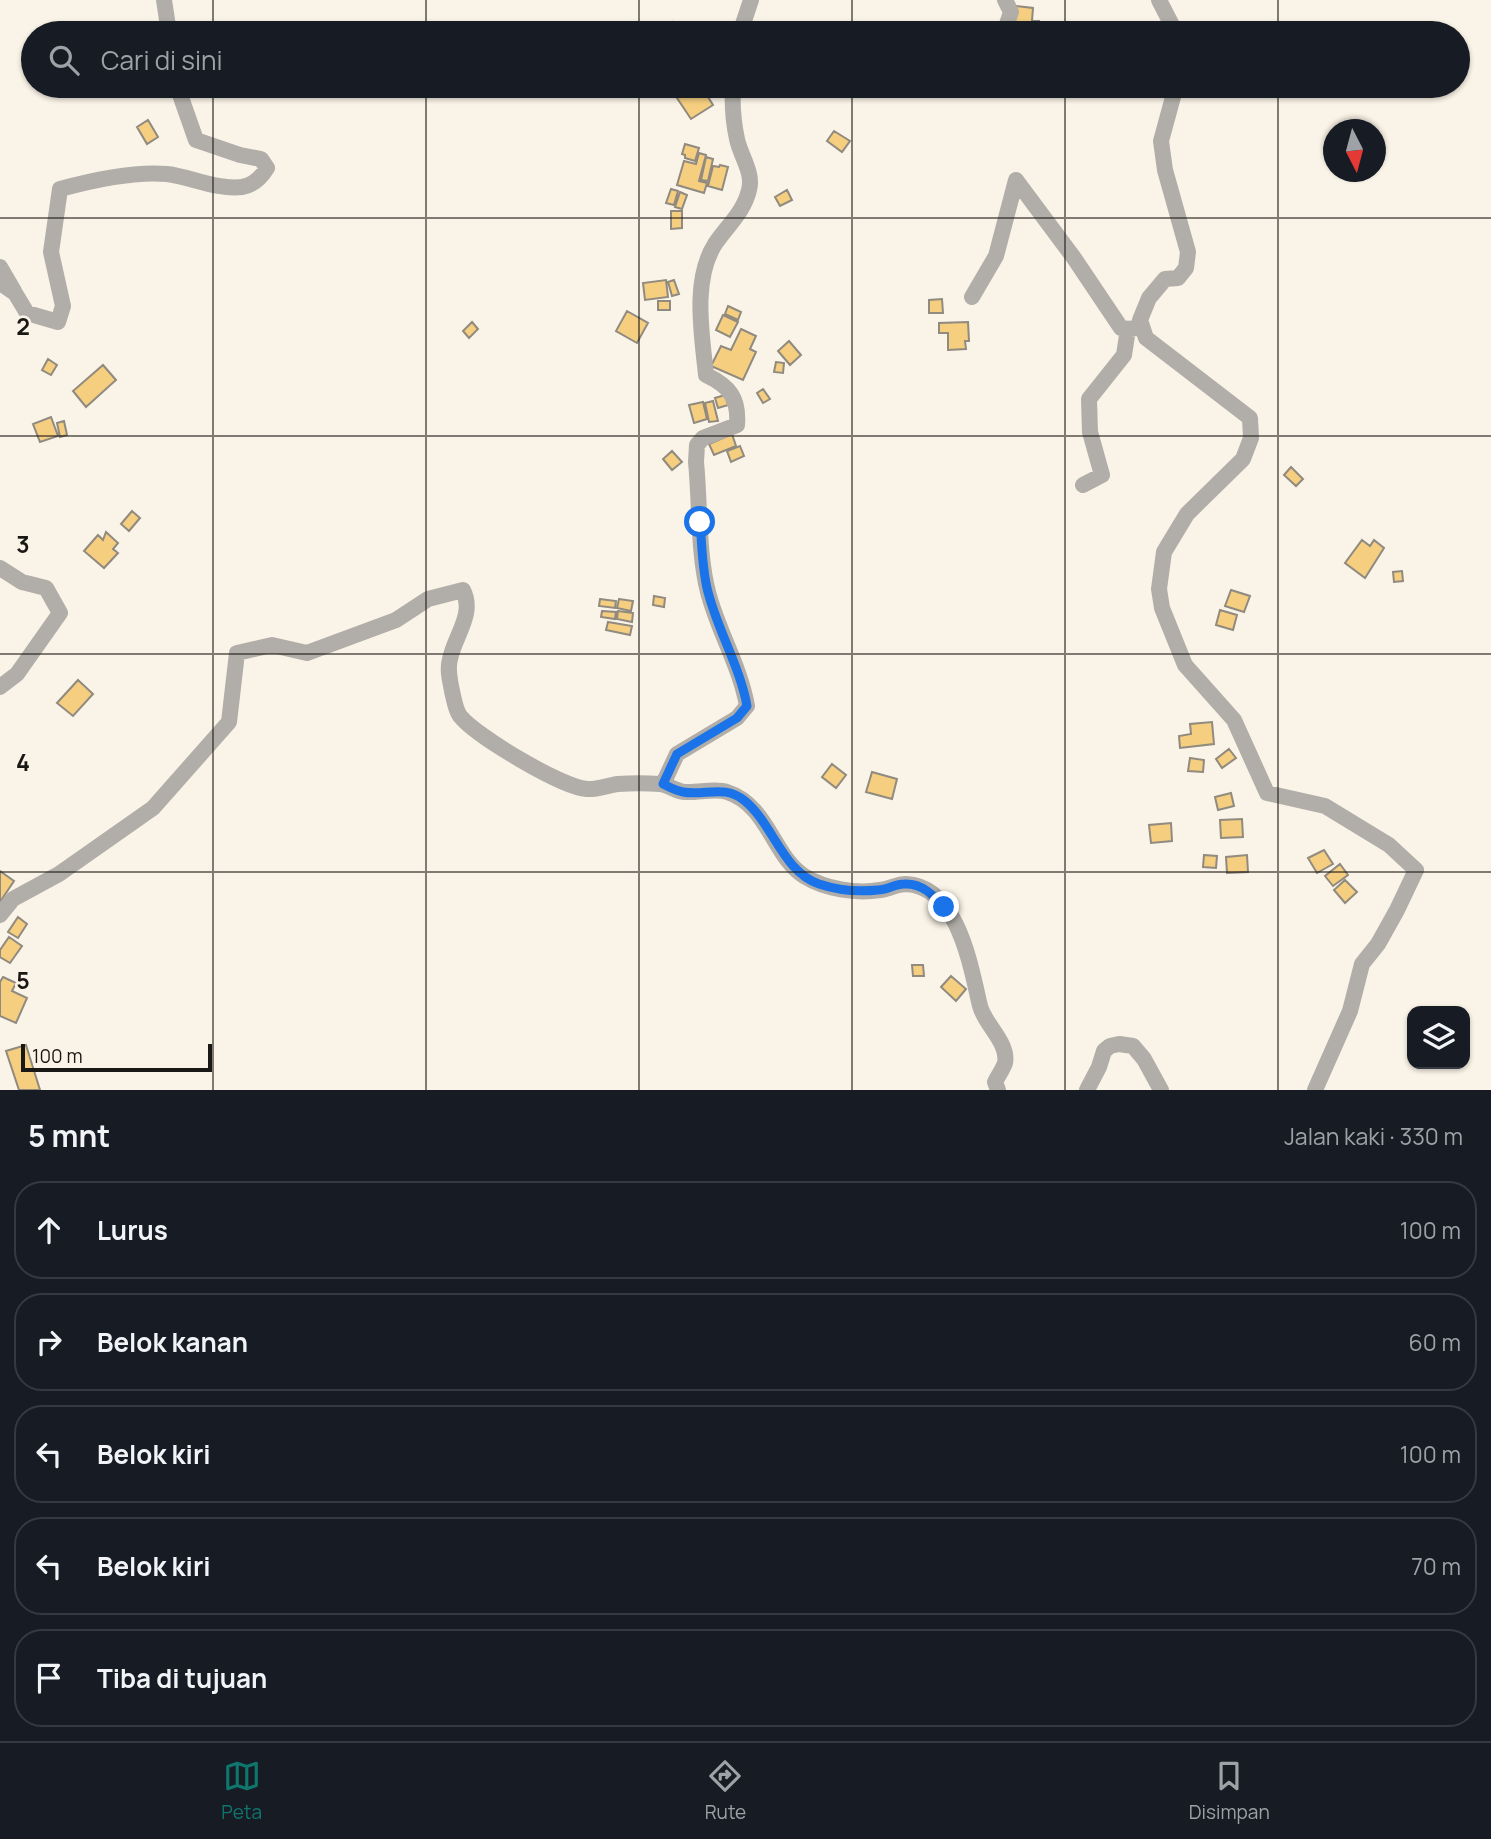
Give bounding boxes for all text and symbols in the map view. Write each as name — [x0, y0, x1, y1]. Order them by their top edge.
search box — [21, 21, 1470, 98]
icon: search — [45, 41, 83, 79]
text: Cari di sini — [101, 42, 223, 78]
north arrow — [1323, 119, 1386, 182]
text: 2 — [16, 310, 30, 342]
route start — [684, 506, 715, 537]
text: 3 — [16, 528, 30, 560]
text: 4 — [16, 746, 30, 778]
route end — [928, 891, 959, 922]
text: 5 — [16, 964, 30, 996]
map controls — [1407, 1006, 1470, 1069]
button: layers — [1407, 1006, 1470, 1069]
scale bar — [21, 1041, 212, 1073]
text: 100 m — [32, 1043, 83, 1069]
text: 5 mnt — [28, 1115, 110, 1156]
text: Jalan kaki · 330 m — [1284, 1120, 1463, 1152]
icon: ahead — [30, 1211, 68, 1249]
text: Lurus — [97, 1212, 168, 1248]
text: 100 m — [1400, 1214, 1461, 1246]
icon: right — [30, 1323, 68, 1361]
text: Belok kanan — [97, 1324, 248, 1360]
text: 60 m — [1409, 1326, 1461, 1358]
icon: left — [30, 1435, 68, 1473]
text: Belok kiri — [97, 1436, 211, 1472]
text: 100 m — [1400, 1438, 1461, 1470]
icon: left — [30, 1547, 68, 1585]
text: Belok kiri — [97, 1548, 211, 1584]
text: 70 m — [1411, 1550, 1461, 1582]
icon: arrive — [30, 1659, 68, 1697]
text: Tiba di tujuan — [97, 1660, 267, 1696]
tab: Peta — [221, 1757, 262, 1825]
tab: Rute — [705, 1757, 746, 1825]
tab: Disimpan — [1189, 1757, 1270, 1825]

